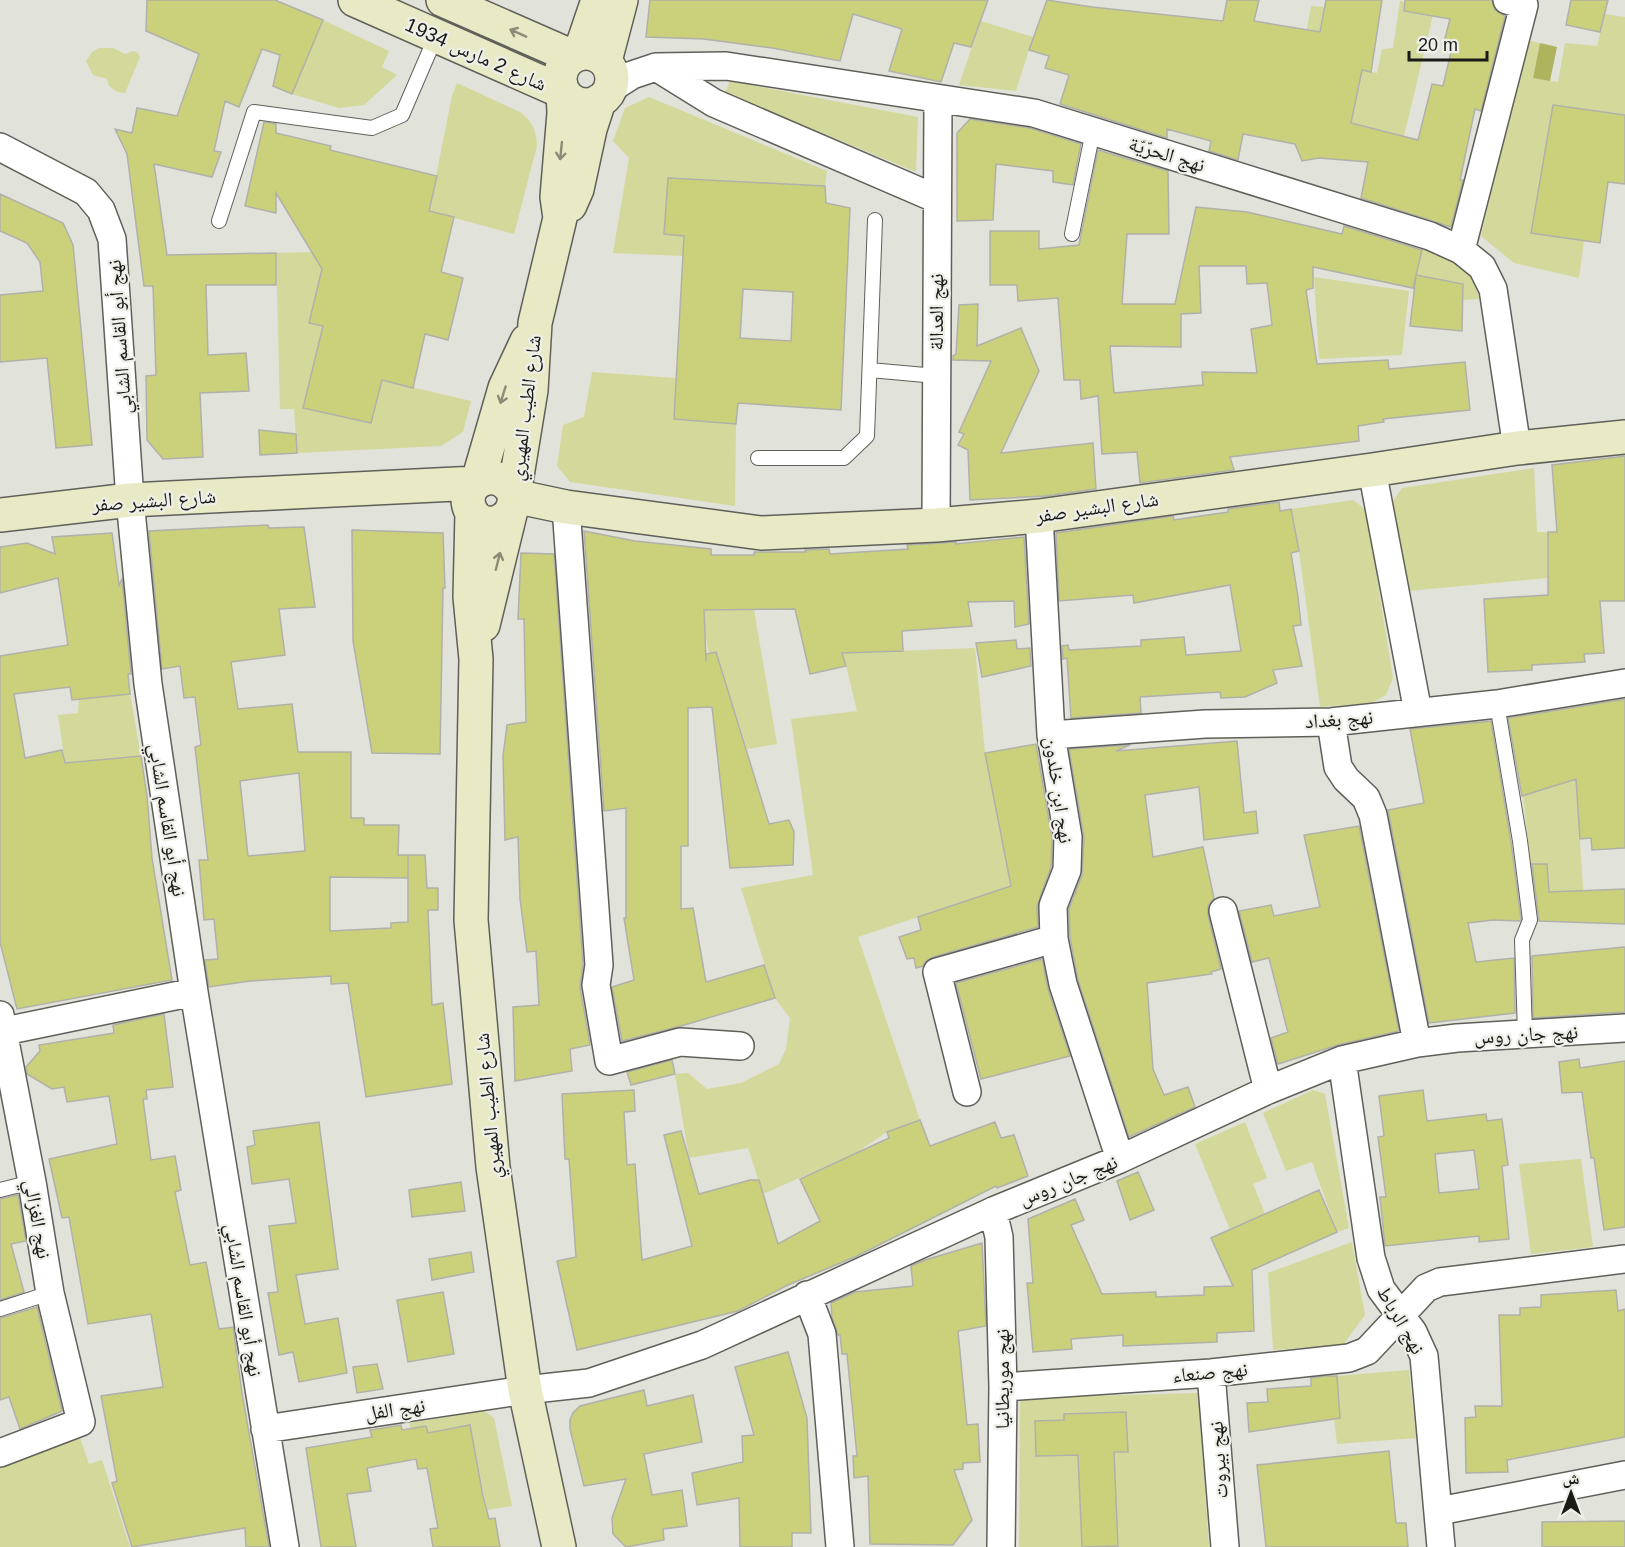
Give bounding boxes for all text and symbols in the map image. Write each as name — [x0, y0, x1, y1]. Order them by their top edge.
street label: شارع 2 مارس 1934 — [401, 13, 550, 97]
scale bar — [1409, 24, 1487, 62]
one-way arrow — [509, 27, 527, 38]
text: 20 m — [1418, 35, 1458, 55]
street label: نهج الحرّيّة — [1126, 132, 1208, 178]
one-way arrow — [555, 140, 566, 160]
street label: نهج أبو القاسم الشابي — [102, 259, 140, 415]
street label: نهج العدالة — [925, 274, 949, 350]
street label: شارع الطيب المهيري — [505, 334, 550, 483]
one-way arrow — [497, 385, 508, 404]
street label: شارع البشير صفر — [90, 485, 217, 517]
street label: شارع البشير صفر — [1033, 487, 1160, 529]
one-way arrow — [493, 552, 505, 571]
street label: نهج بغداد — [1304, 706, 1374, 734]
street label: نهج ابن خلدون — [1039, 735, 1077, 845]
street label: نهج أبو القاسم الشابي — [140, 742, 192, 899]
street label: نهج جان روس — [1473, 1020, 1579, 1050]
street label: شارع الطيب المهيري — [471, 1031, 510, 1180]
street label: نهج جان روس — [1015, 1150, 1121, 1212]
street label: نهج الغزالي — [15, 1178, 56, 1261]
street label: نهج أبو القاسم الشابي — [216, 1222, 268, 1379]
street label: نهج الرباط — [1371, 1282, 1429, 1359]
street label: نهج موريطانيا — [991, 1329, 1015, 1429]
street label: نهج صنعاء — [1171, 1358, 1249, 1388]
street label: نهج الفل — [363, 1394, 427, 1426]
street label: نهج بيروت — [1204, 1420, 1234, 1499]
north arrow — [1541, 1463, 1601, 1523]
text: ش — [1563, 1470, 1580, 1488]

